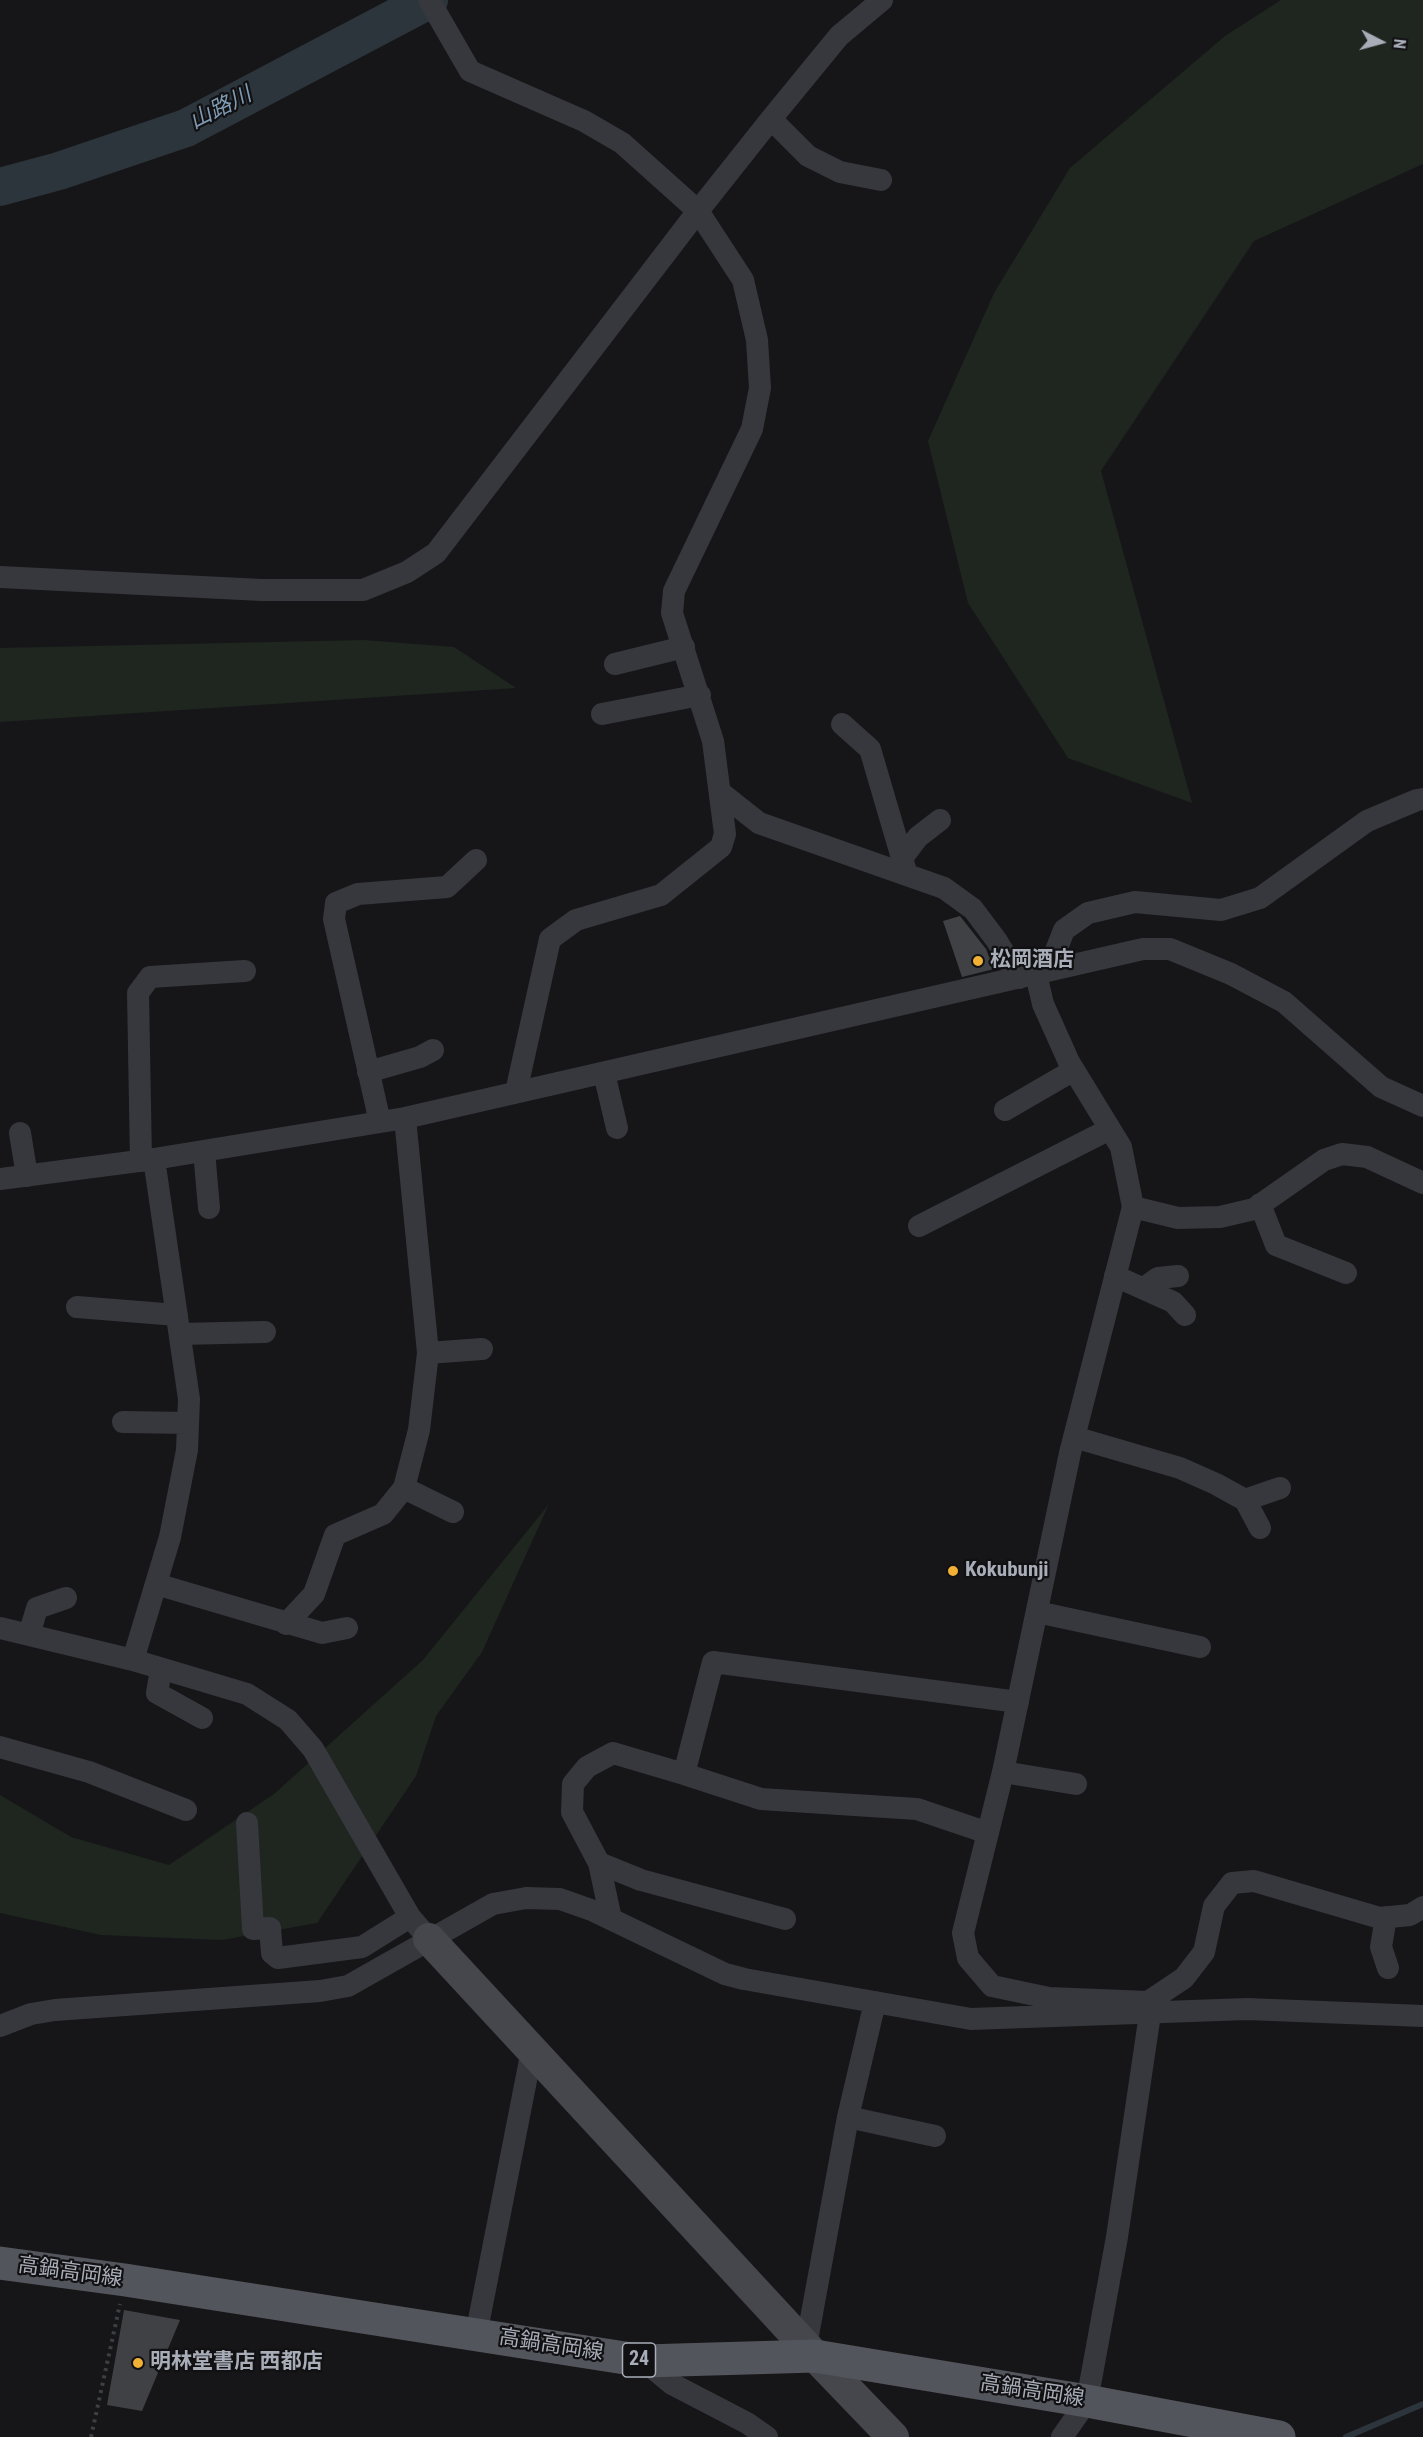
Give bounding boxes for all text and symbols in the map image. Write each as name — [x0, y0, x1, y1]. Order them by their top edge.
north arrow — [1351, 12, 1411, 72]
text: N — [1389, 38, 1409, 50]
water label: 山路川 — [186, 82, 256, 136]
place label: 松岡酒店 — [990, 948, 1074, 974]
marker: 松岡酒店 — [971, 954, 985, 968]
place label: Kokubunji — [965, 1558, 1049, 1584]
marker: Kokubunji — [946, 1564, 960, 1578]
street label: 高鍋高岡線 — [16, 2253, 124, 2293]
street label: 高鍋高岡線 — [497, 2325, 605, 2367]
road number: 24 — [622, 2343, 656, 2377]
place label: 明林堂書店 西都店 — [150, 2350, 323, 2376]
marker: 明林堂書店 西都店 — [131, 2356, 145, 2370]
street label: 高鍋高岡線 — [978, 2371, 1086, 2413]

